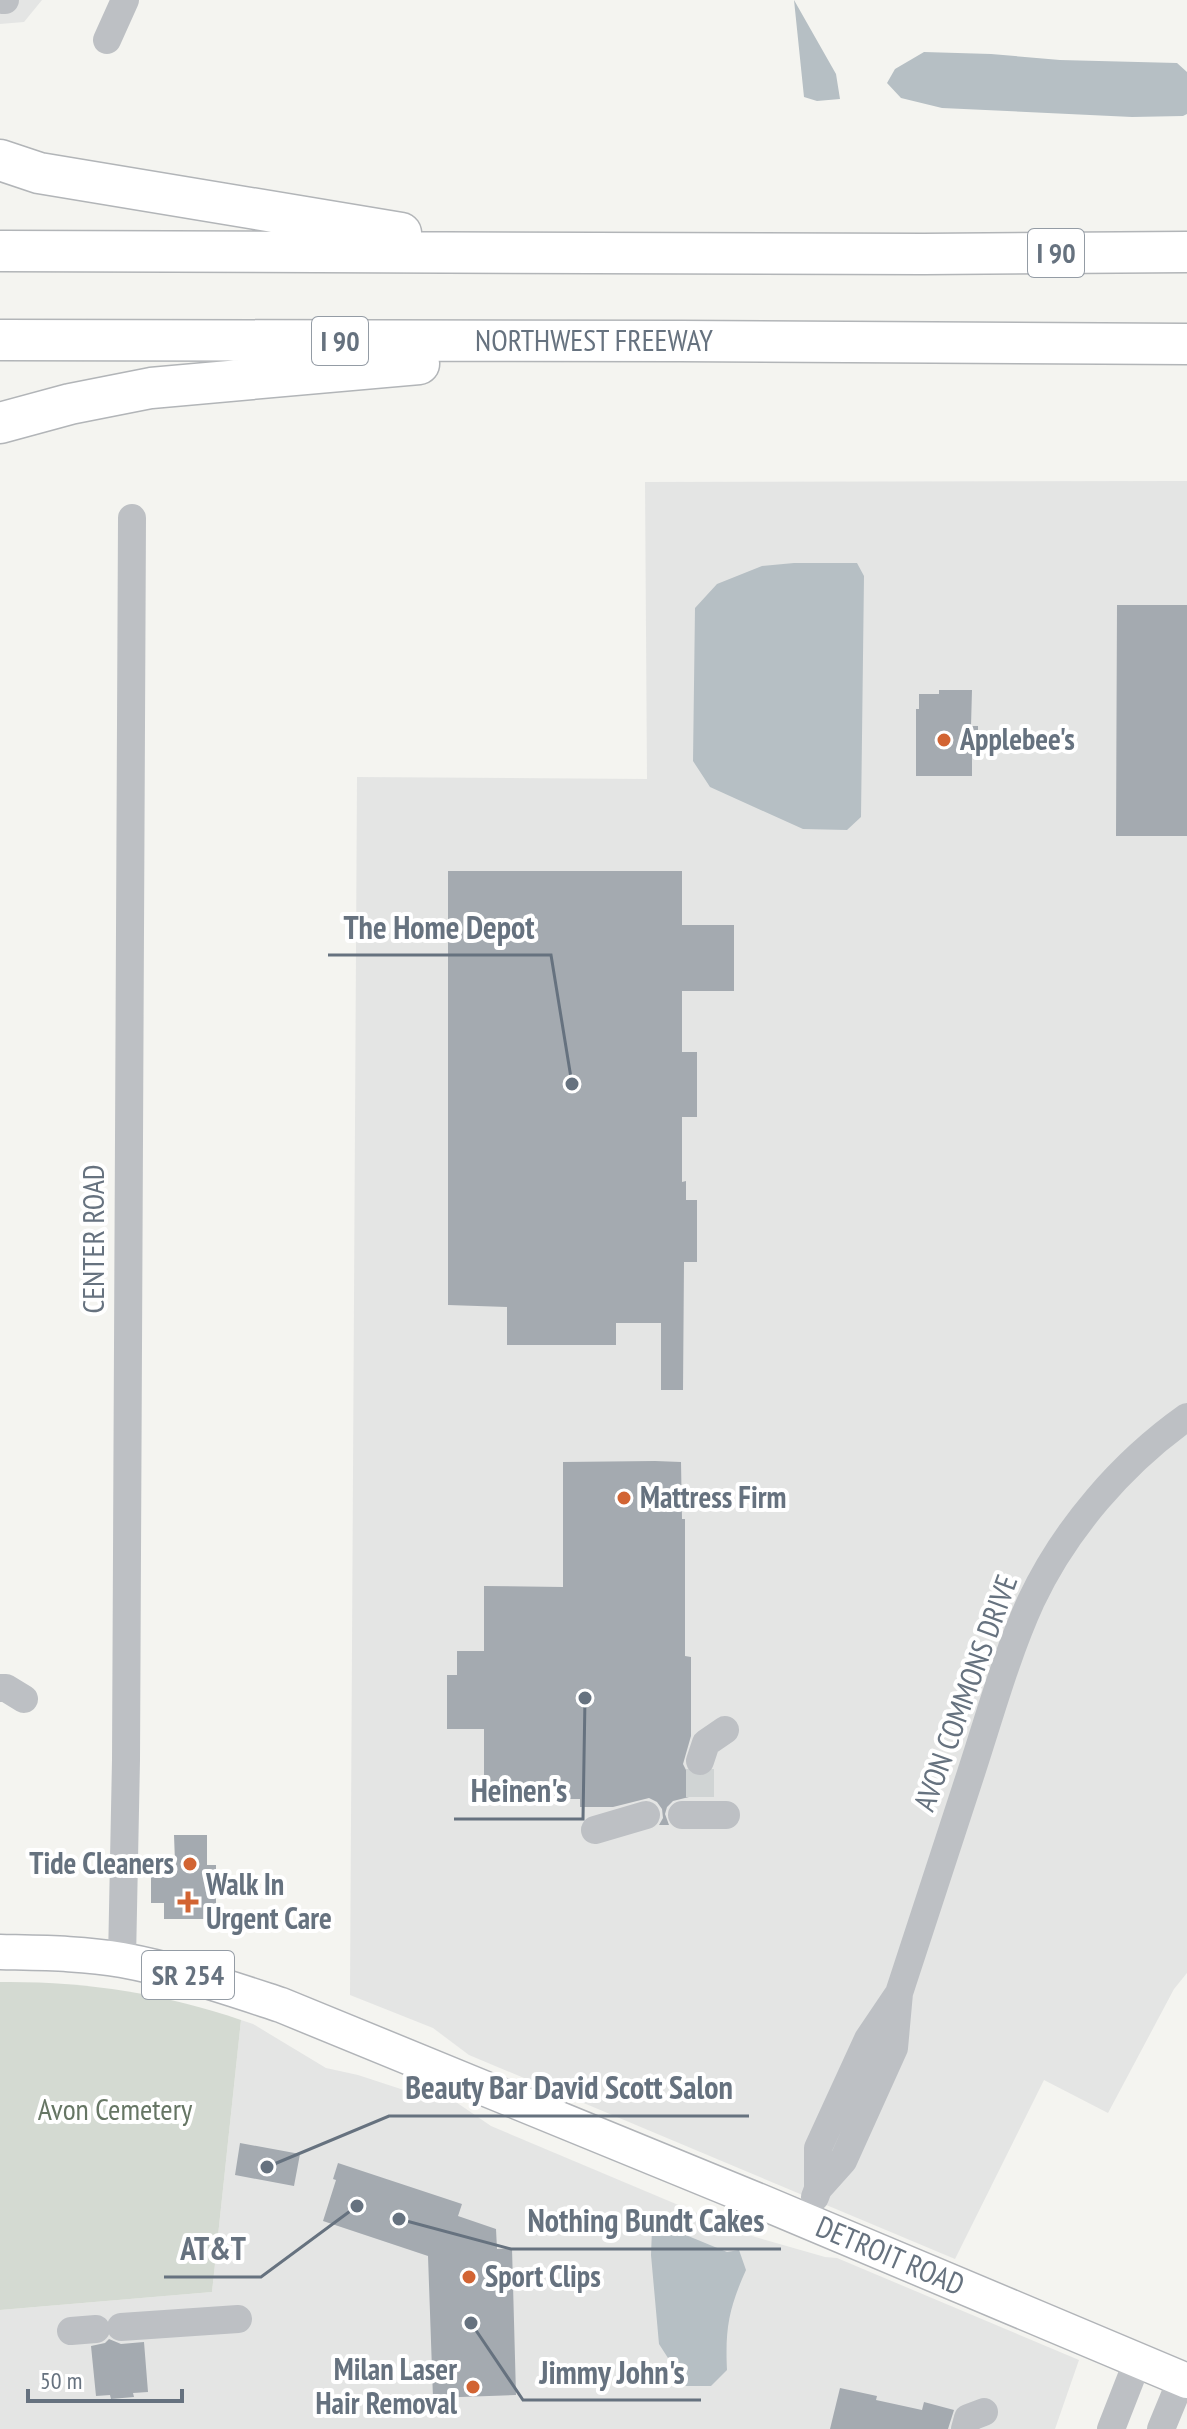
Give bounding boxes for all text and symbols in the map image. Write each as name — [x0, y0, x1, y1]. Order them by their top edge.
road number: I 90 — [1028, 229, 1084, 277]
road number: I 90 — [312, 317, 368, 365]
street label: NORTHWEST FREEWAY — [475, 320, 713, 359]
place label: Applebee's — [959, 719, 1075, 758]
marker: Applebee's — [935, 731, 953, 749]
callout: The Home Depot — [328, 899, 551, 955]
text: The Home Depot — [343, 906, 535, 948]
street label: CENTER ROAD — [73, 1164, 112, 1314]
place label: Mattress Firm — [640, 1477, 786, 1516]
marker: Mattress Firm — [615, 1489, 633, 1507]
street label: AVON COMMONS DRIVE — [904, 1569, 1025, 1816]
callout: Heinen's — [454, 1763, 583, 1819]
text: Heinen's — [471, 1769, 567, 1811]
place label: Tide Cleaners — [29, 1843, 174, 1882]
marker: Tide Cleaners — [181, 1855, 199, 1873]
place label: Walk In Urgent Care — [205, 1864, 332, 1937]
marker: Walk In Urgent Care — [177, 1891, 199, 1913]
road number: SR 254 — [142, 1951, 234, 1999]
callout: Beauty Bar David Scott Salon — [389, 2060, 749, 2116]
text: Beauty Bar David Scott Salon — [405, 2066, 733, 2108]
park label: Avon Cemetery — [38, 2089, 193, 2128]
callout: Nothing Bundt Cakes — [511, 2193, 781, 2249]
text: Nothing Bundt Cakes — [528, 2199, 764, 2241]
street label: DETROIT ROAD — [811, 2206, 971, 2303]
callout: AT&T — [164, 2221, 261, 2277]
text: AT&T — [179, 2227, 246, 2269]
place label: Sport Clips — [485, 2256, 601, 2295]
marker: Sport Clips — [460, 2268, 478, 2286]
callout: Jimmy John's — [523, 2344, 701, 2400]
place label: Milan Laser Hair Removal — [316, 2349, 458, 2422]
text: Jimmy John's — [538, 2351, 685, 2393]
scale bar — [28, 2353, 182, 2403]
text: 50 m — [40, 2365, 82, 2396]
marker: Milan Laser Hair Removal — [464, 2378, 482, 2396]

